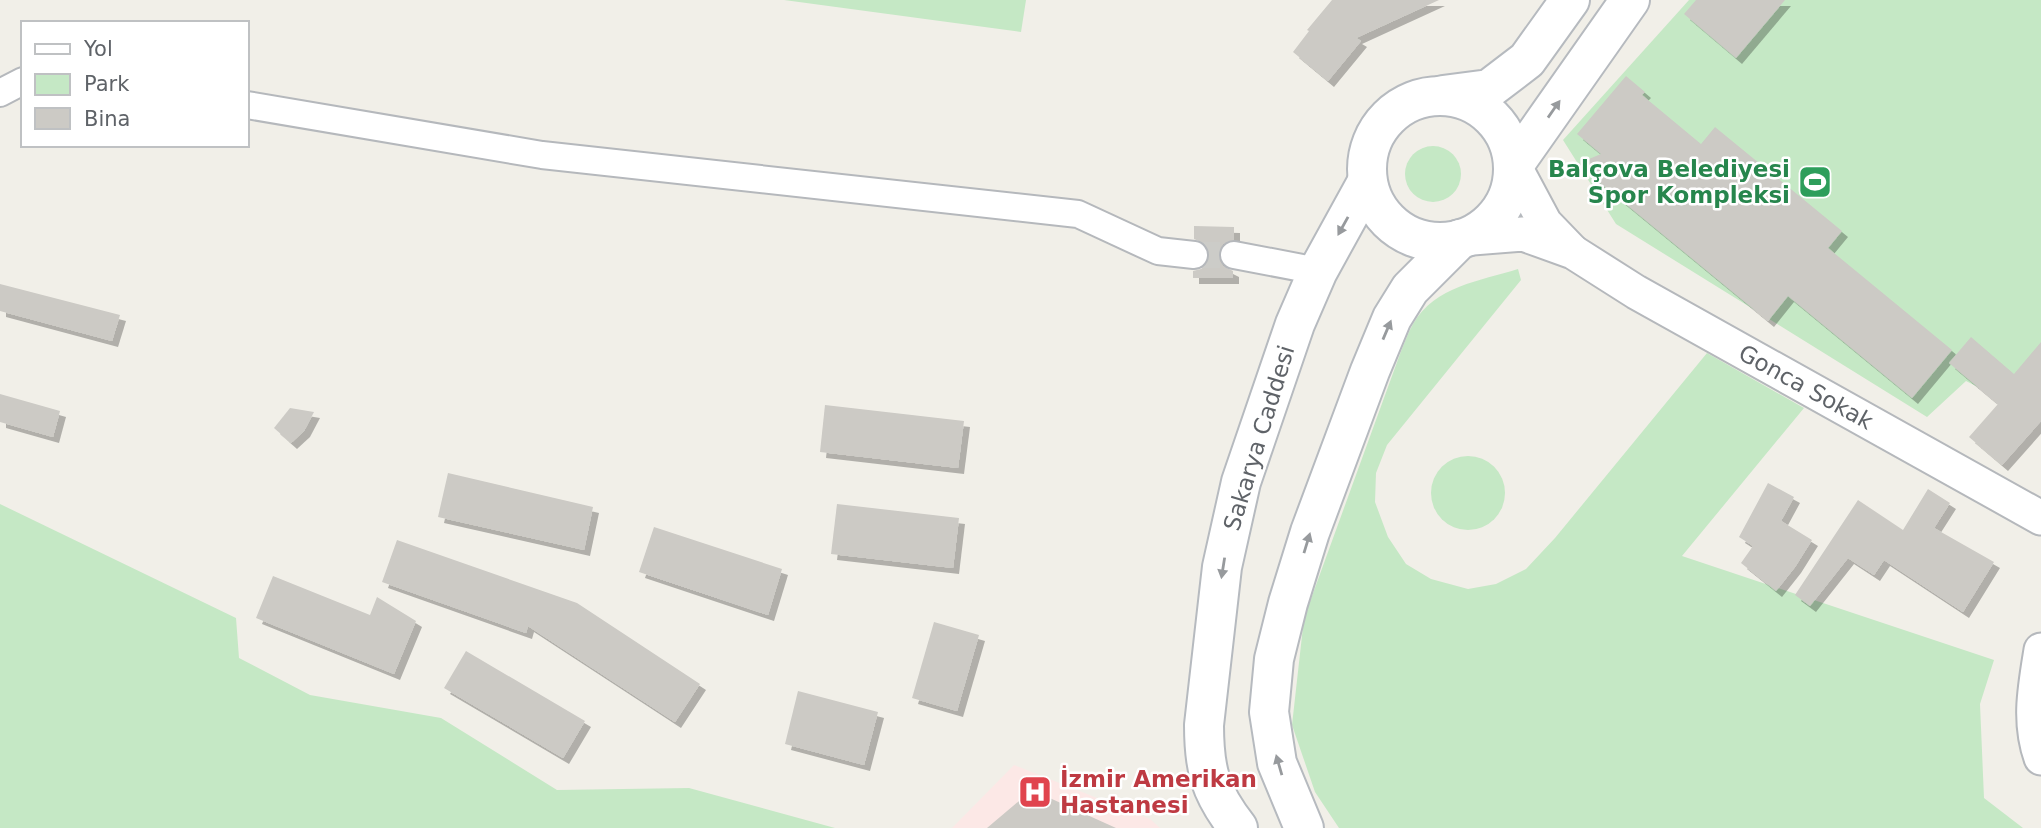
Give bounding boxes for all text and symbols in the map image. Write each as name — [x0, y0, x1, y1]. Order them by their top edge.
legend — [21, 21, 248, 147]
text: Yol — [83, 37, 113, 61]
text: Park — [84, 72, 130, 96]
one-way arrow — [1547, 100, 1561, 118]
text: Bina — [84, 107, 130, 131]
place label: Balçova Belediyesi Spor Kompleksi — [1548, 156, 1790, 208]
sports icon: Balçova Belediyesi Spor Kompleksi — [1796, 163, 1834, 201]
one-way arrow — [1337, 217, 1349, 237]
one-way arrow — [1382, 320, 1393, 341]
street label: Gonca Sokak — [1734, 339, 1878, 435]
street label: Sakarya Caddesi — [1218, 342, 1300, 534]
one-way arrow — [1302, 532, 1312, 553]
one-way arrow — [1217, 557, 1228, 579]
one-way arrow — [1273, 753, 1284, 775]
place label: İzmir Amerikan Hastanesi — [1060, 765, 1257, 818]
hospital icon: İzmir Amerikan Hastanesi — [1016, 773, 1054, 811]

